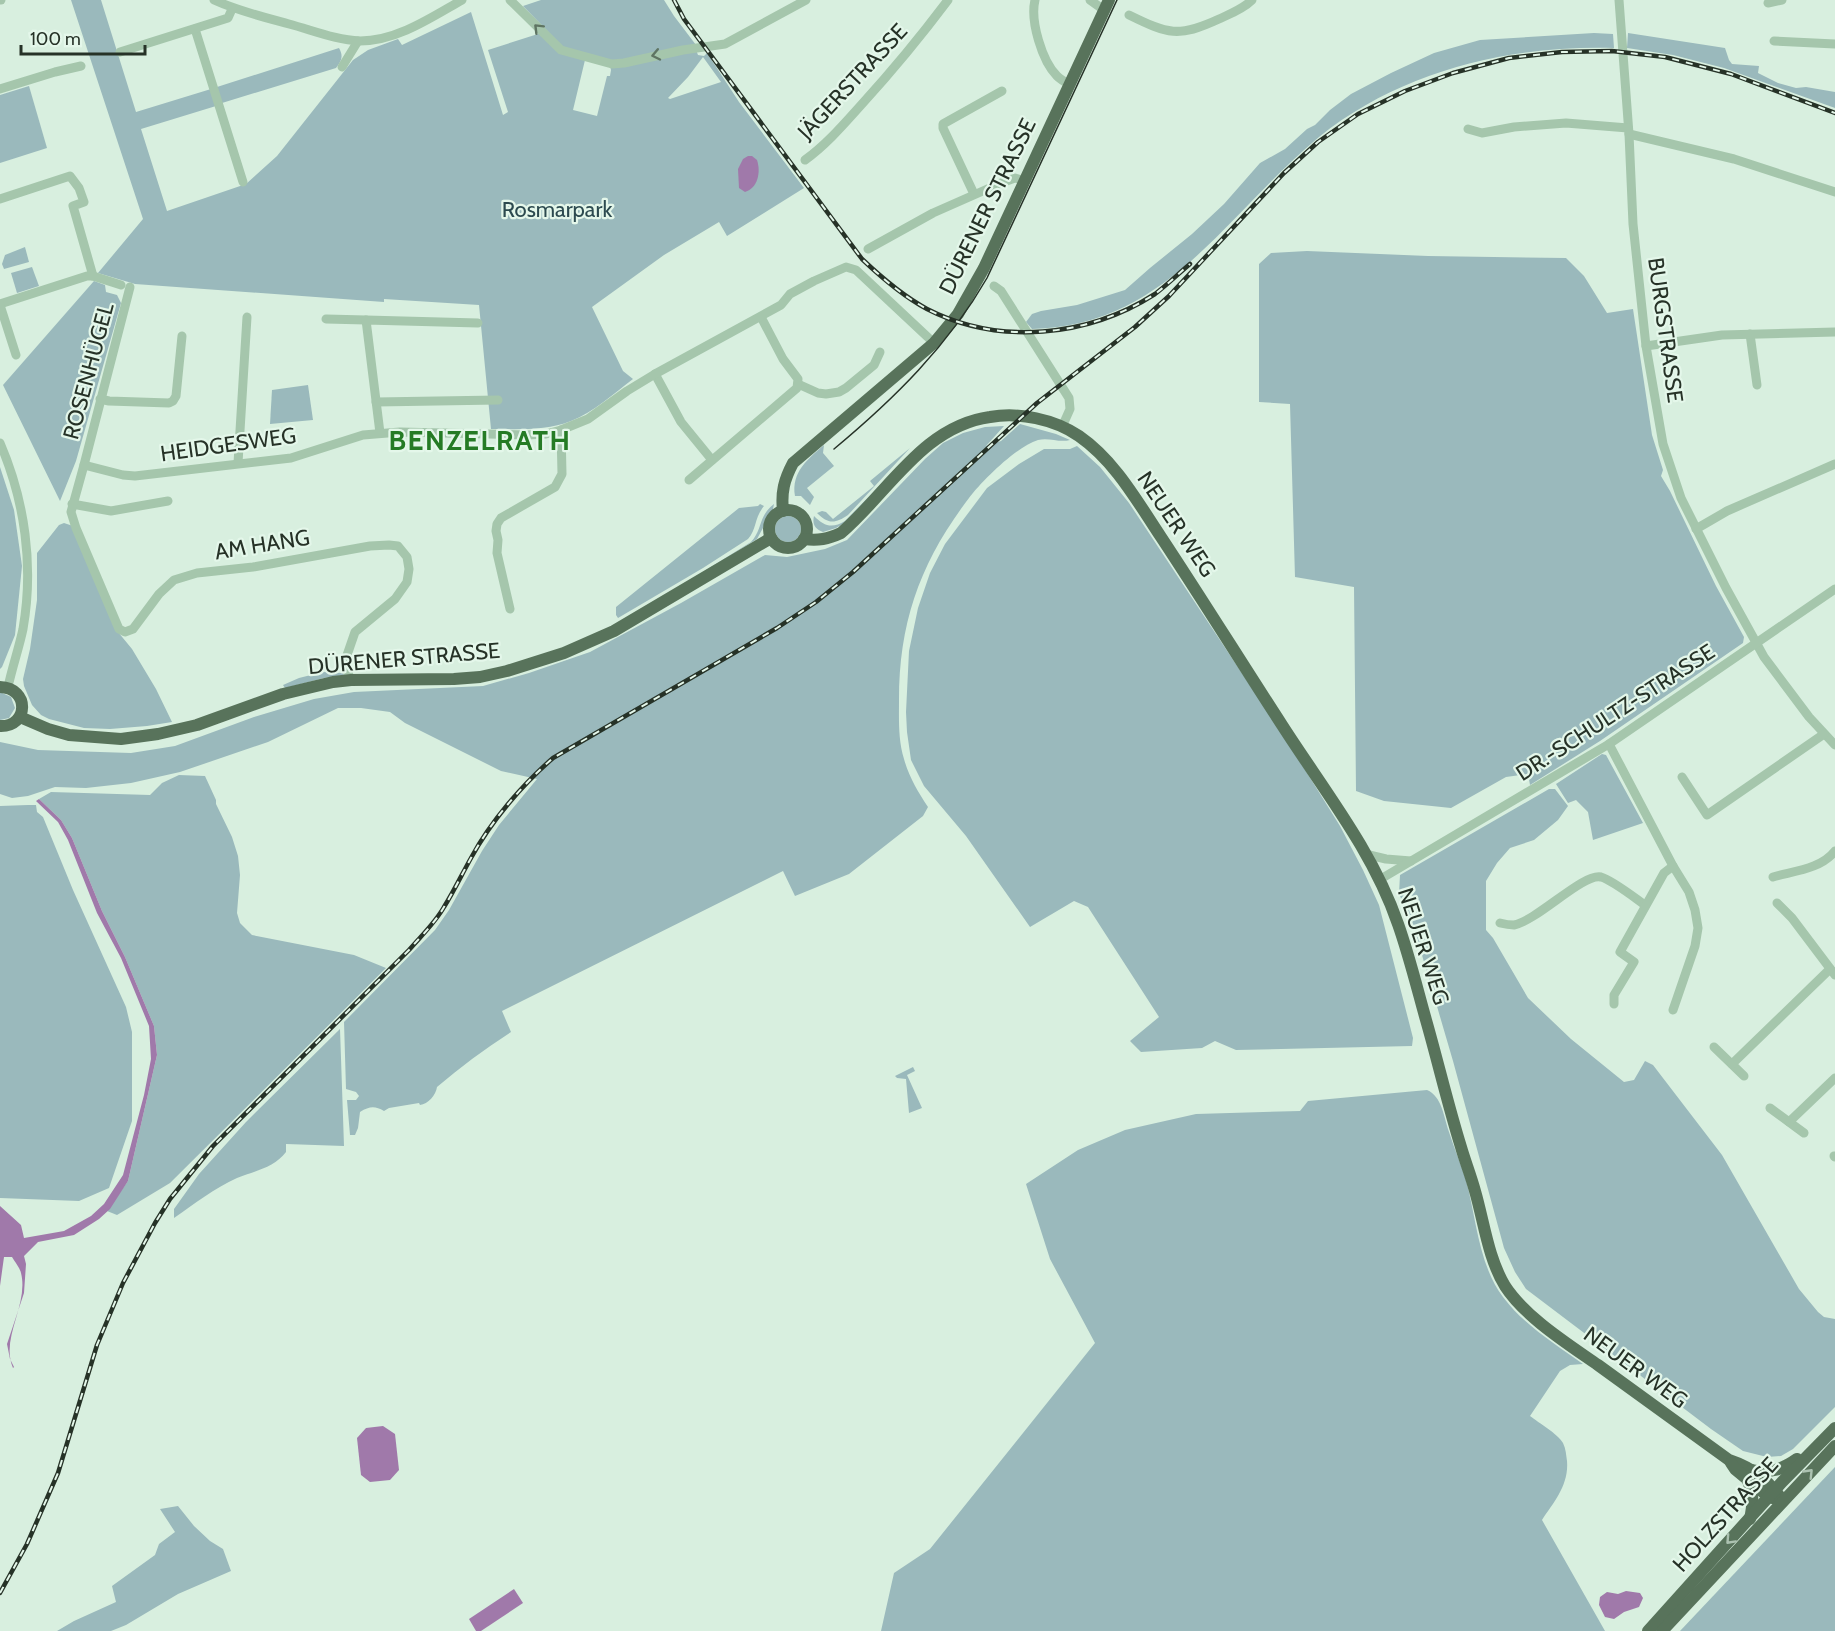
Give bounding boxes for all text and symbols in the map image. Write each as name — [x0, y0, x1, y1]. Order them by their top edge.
scale bar — [21, 18, 146, 56]
street label: JÄGERSTRASSE — [791, 18, 913, 146]
one-way arrow — [535, 24, 546, 35]
text: 100 m — [30, 28, 81, 50]
one-way arrow — [652, 48, 662, 61]
street label: DÜRENER STRASSE — [933, 114, 1042, 299]
park label: Rosmarpark — [502, 196, 612, 223]
street label: BURGSTRASSE — [1642, 256, 1689, 404]
street label: ROSENHÜGEL — [57, 300, 120, 442]
street label: HEIDGESWEG — [159, 422, 298, 467]
district label: BENZELRATH — [389, 423, 571, 457]
street label: NEUER WEG — [1131, 466, 1222, 582]
street label: AM HANG — [213, 524, 311, 565]
street label: DÜRENER STRASSE — [307, 637, 501, 680]
street label: DR.-SCHULTZ-STRASSE — [1511, 638, 1720, 787]
street label: NEUER WEG — [1392, 884, 1455, 1008]
street label: NEUER WEG — [1579, 1321, 1693, 1414]
street label: HOLZSTRASSE — [1667, 1451, 1784, 1577]
one-way arrow — [1801, 1470, 1812, 1481]
one-way arrow — [1726, 1534, 1737, 1544]

